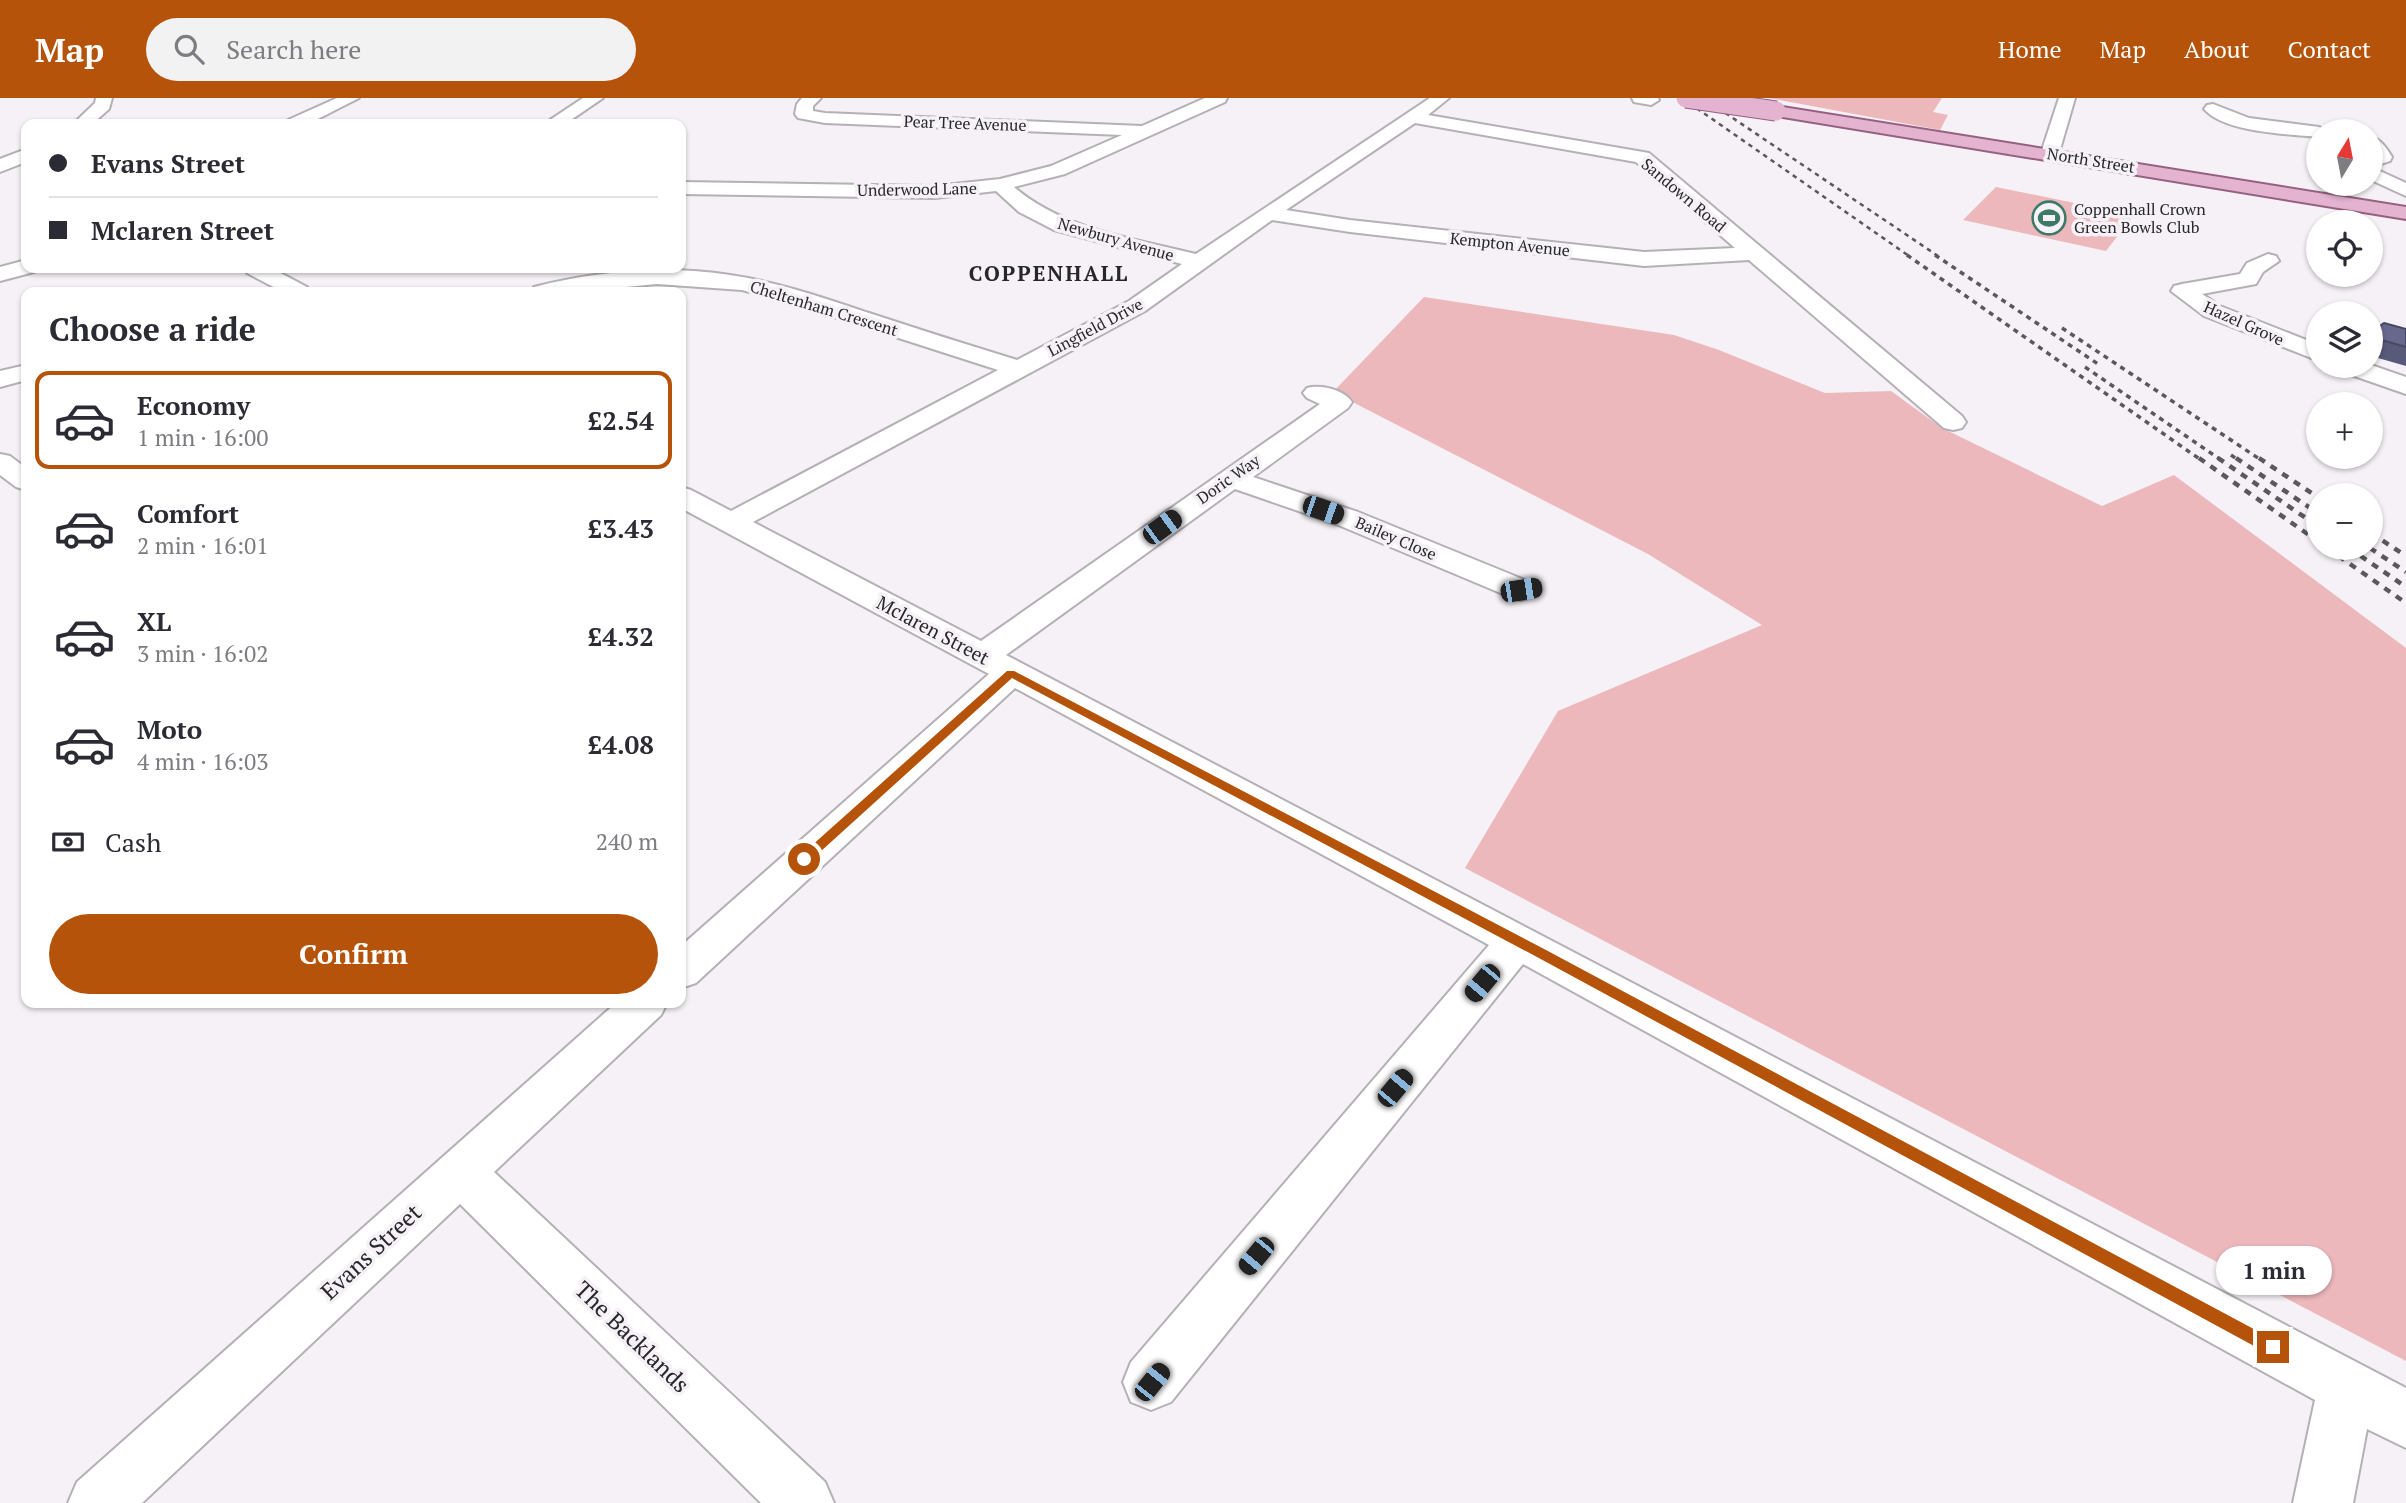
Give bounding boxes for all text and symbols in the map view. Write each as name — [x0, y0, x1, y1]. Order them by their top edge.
search box — [146, 18, 636, 81]
text: Map — [35, 28, 104, 71]
icon: search — [170, 30, 208, 68]
text: Search here — [226, 32, 361, 66]
text: Home — [1998, 33, 2062, 65]
text: Map — [2100, 33, 2146, 65]
text: About — [2184, 33, 2250, 65]
text: Contact — [2288, 33, 2371, 65]
street label: Pear Tree Avenue — [903, 110, 1027, 136]
north arrow — [2306, 119, 2384, 196]
map controls — [2306, 119, 2383, 560]
street label: North Street — [2046, 142, 2137, 178]
text: Evans Street — [91, 146, 245, 180]
street label: Sandown Road — [1637, 153, 1731, 237]
street label: Underwood Lane — [857, 177, 977, 201]
place label: Coppenhall Crown Green Bowls Club — [2074, 198, 2206, 238]
sports icon: Coppenhall Crown Green Bowls Club — [2030, 199, 2068, 237]
button: locate — [2306, 210, 2383, 287]
street label: Newbury Avenue — [1055, 212, 1177, 266]
text: Mclaren Street — [91, 213, 274, 247]
street label: Kempton Avenue — [1449, 227, 1571, 261]
district label: COPPENHALL — [969, 259, 1129, 287]
street label: Cheltenham Crescent — [747, 275, 901, 341]
street label: Lingfield Drive — [1044, 293, 1146, 361]
street label: Hazel Grove — [2200, 296, 2288, 350]
button: layers — [2306, 301, 2383, 378]
text: Choose a ride — [49, 308, 256, 350]
text: Economy — [137, 388, 250, 422]
icon: car — [53, 389, 116, 452]
button: + — [2306, 392, 2383, 469]
text: £2.54 — [588, 403, 654, 437]
text: 1 min · 16:00 — [137, 422, 269, 453]
street label: Doric Way — [1192, 449, 1265, 509]
button: − — [2306, 483, 2383, 560]
car — [1300, 493, 1347, 527]
text: Comfort — [137, 496, 239, 530]
icon: car — [53, 497, 116, 560]
car — [1139, 506, 1186, 548]
text: £3.43 — [588, 511, 654, 545]
street label: Bailey Close — [1352, 511, 1440, 565]
text: 2 min · 16:01 — [137, 530, 269, 561]
car — [1499, 576, 1544, 604]
street label: Mclaren Street — [873, 589, 994, 670]
text: XL — [137, 604, 171, 638]
icon: car — [53, 605, 116, 668]
text: £4.32 — [588, 619, 654, 653]
text: 3 min · 16:02 — [137, 638, 269, 669]
text: Moto — [137, 712, 202, 746]
icon: car — [53, 713, 116, 776]
text: £4.08 — [588, 727, 654, 761]
text: 4 min · 16:03 — [137, 746, 269, 777]
icon: cash — [49, 823, 87, 861]
text: Cash — [105, 825, 161, 859]
text: 240 m — [596, 826, 658, 857]
route start — [788, 843, 820, 875]
button: Confirm — [49, 914, 658, 994]
car — [1461, 960, 1504, 1006]
car — [1374, 1065, 1417, 1111]
street label: Evans Street — [314, 1197, 428, 1306]
car — [1235, 1233, 1278, 1279]
callout: 1 min — [2215, 1246, 2331, 1294]
text: 1 min — [2243, 1255, 2305, 1286]
street label: The Backlands — [568, 1274, 696, 1399]
route end — [2257, 1331, 2289, 1363]
car — [1131, 1359, 1174, 1405]

